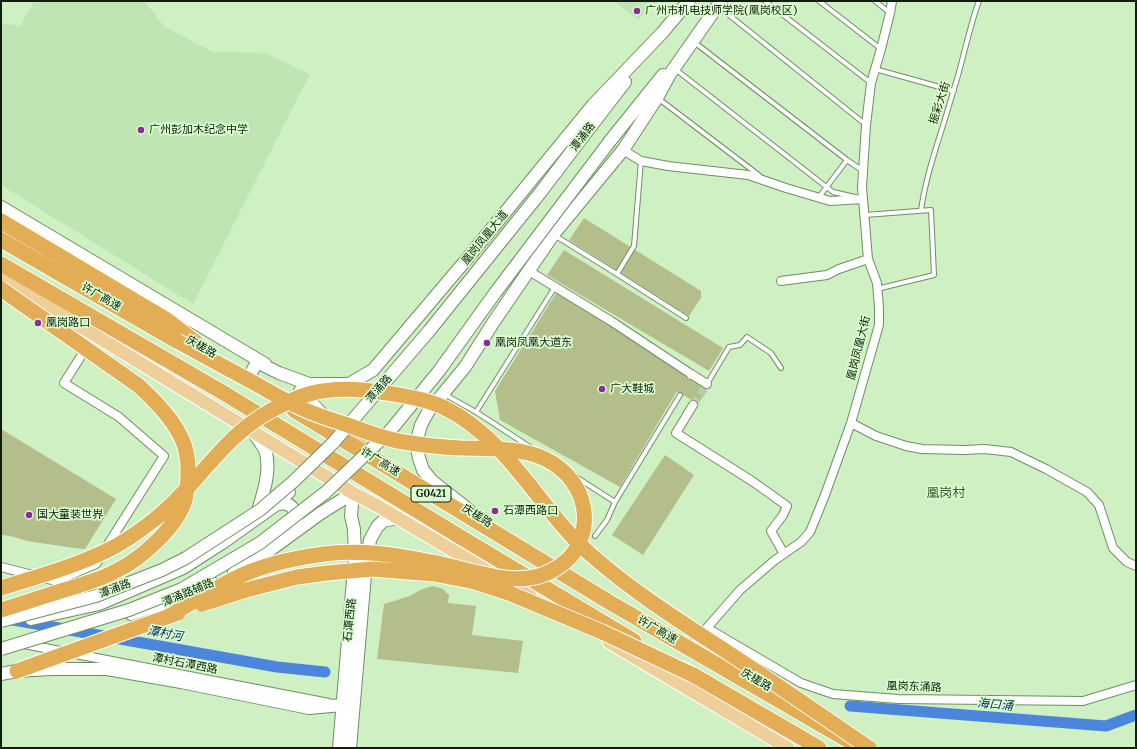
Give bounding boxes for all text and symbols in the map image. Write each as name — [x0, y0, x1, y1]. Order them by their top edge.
place label: 广州市机电技师学院(凰岗校区) — [645, 4, 797, 18]
marker: 广州市机电技师学院(凰岗校区) — [632, 6, 642, 16]
street label: 振彩大街 — [927, 80, 953, 126]
street label: 潭涌路 — [568, 120, 598, 154]
place label: 广州彭加木纪念中学 — [149, 123, 248, 137]
marker: 广州彭加木纪念中学 — [136, 125, 146, 135]
street label: 凰岗凤凰大道 — [459, 208, 511, 268]
street label: 许广高速 — [79, 280, 123, 314]
street label: 凰岗凤凰大街 — [845, 314, 873, 382]
place label: 凰岗路口 — [46, 316, 90, 330]
marker: 凰岗路口 — [33, 318, 43, 328]
street label: 庆槎路 — [183, 333, 219, 361]
place label: 凰岗凤凰大道东 — [495, 336, 572, 350]
marker: 凰岗凤凰大道东 — [482, 338, 492, 348]
street label: 潭涌路 — [363, 372, 395, 406]
place label: 广大鞋城 — [610, 382, 654, 396]
marker: 广大鞋城 — [597, 384, 607, 394]
street label: 许广高速 — [358, 445, 402, 479]
district label: 凰岗村 — [927, 485, 965, 501]
road number: G0421 — [411, 486, 451, 502]
street label: 庆槎路 — [460, 502, 494, 530]
place label: 石潭西路口 — [503, 504, 558, 518]
marker: 石潭西路口 — [490, 506, 500, 516]
place label: 国大童装世界 — [37, 508, 103, 522]
marker: 国大童装世界 — [24, 510, 34, 520]
street label: 潭涌路辅路 — [160, 576, 216, 610]
street label: 潭涌路 — [97, 577, 133, 601]
street label: 石潭西路 — [341, 597, 359, 643]
street label: 许广高速 — [635, 613, 679, 647]
water label: 潭村河 — [146, 624, 184, 644]
street label: 潭村石潭西路 — [151, 651, 219, 677]
street label: 庆槎路 — [738, 666, 774, 694]
street label: 凰岗东涌路 — [886, 679, 942, 695]
water label: 海口涌 — [976, 696, 1014, 714]

